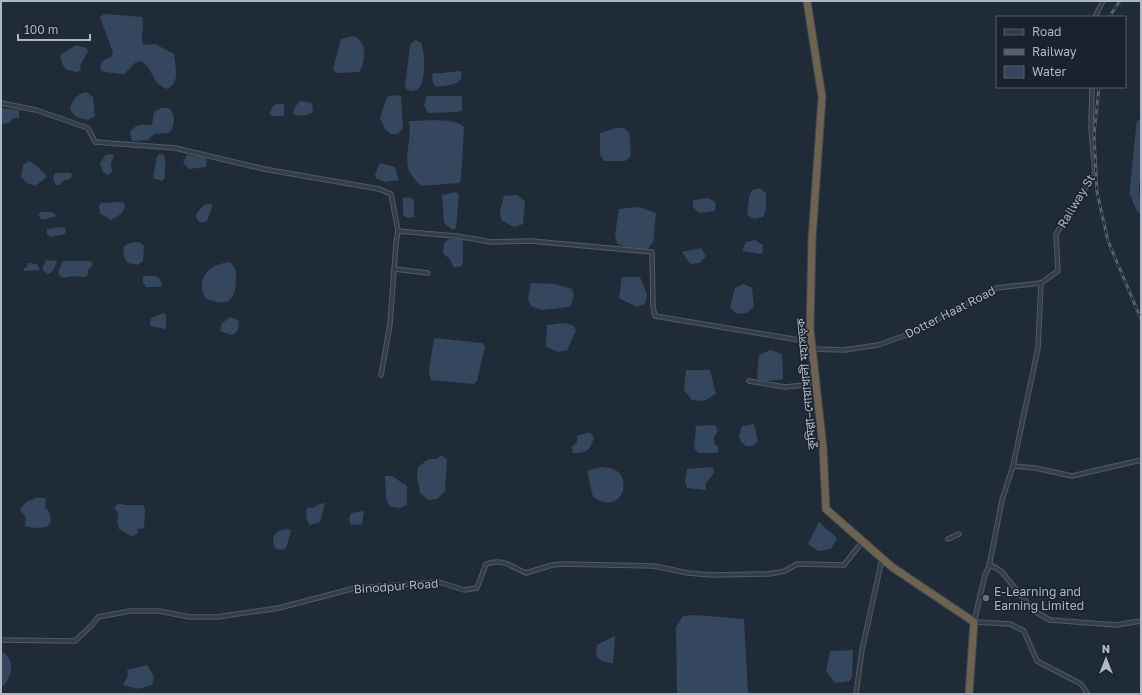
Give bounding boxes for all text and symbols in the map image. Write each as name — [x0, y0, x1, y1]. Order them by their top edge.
scale bar — [18, 16, 90, 42]
legend — [996, 16, 1126, 88]
text: 100 m — [24, 22, 58, 37]
text: Road — [1032, 24, 1061, 39]
text: Railway — [1032, 44, 1077, 59]
text: Water — [1032, 64, 1066, 79]
street label: Railway St — [1054, 171, 1098, 230]
street label: Dotter Haat Road — [902, 283, 998, 341]
street label: কুমিল্লা–নোয়াখালী মহাসড়ক — [793, 317, 820, 451]
street label: Binodpur Road — [353, 576, 439, 596]
place label: E-Learning and Earning Limited — [994, 584, 1084, 613]
marker: E-Learning and Earning Limited — [981, 593, 991, 603]
north arrow — [1086, 639, 1126, 679]
text: N — [1102, 642, 1110, 655]

